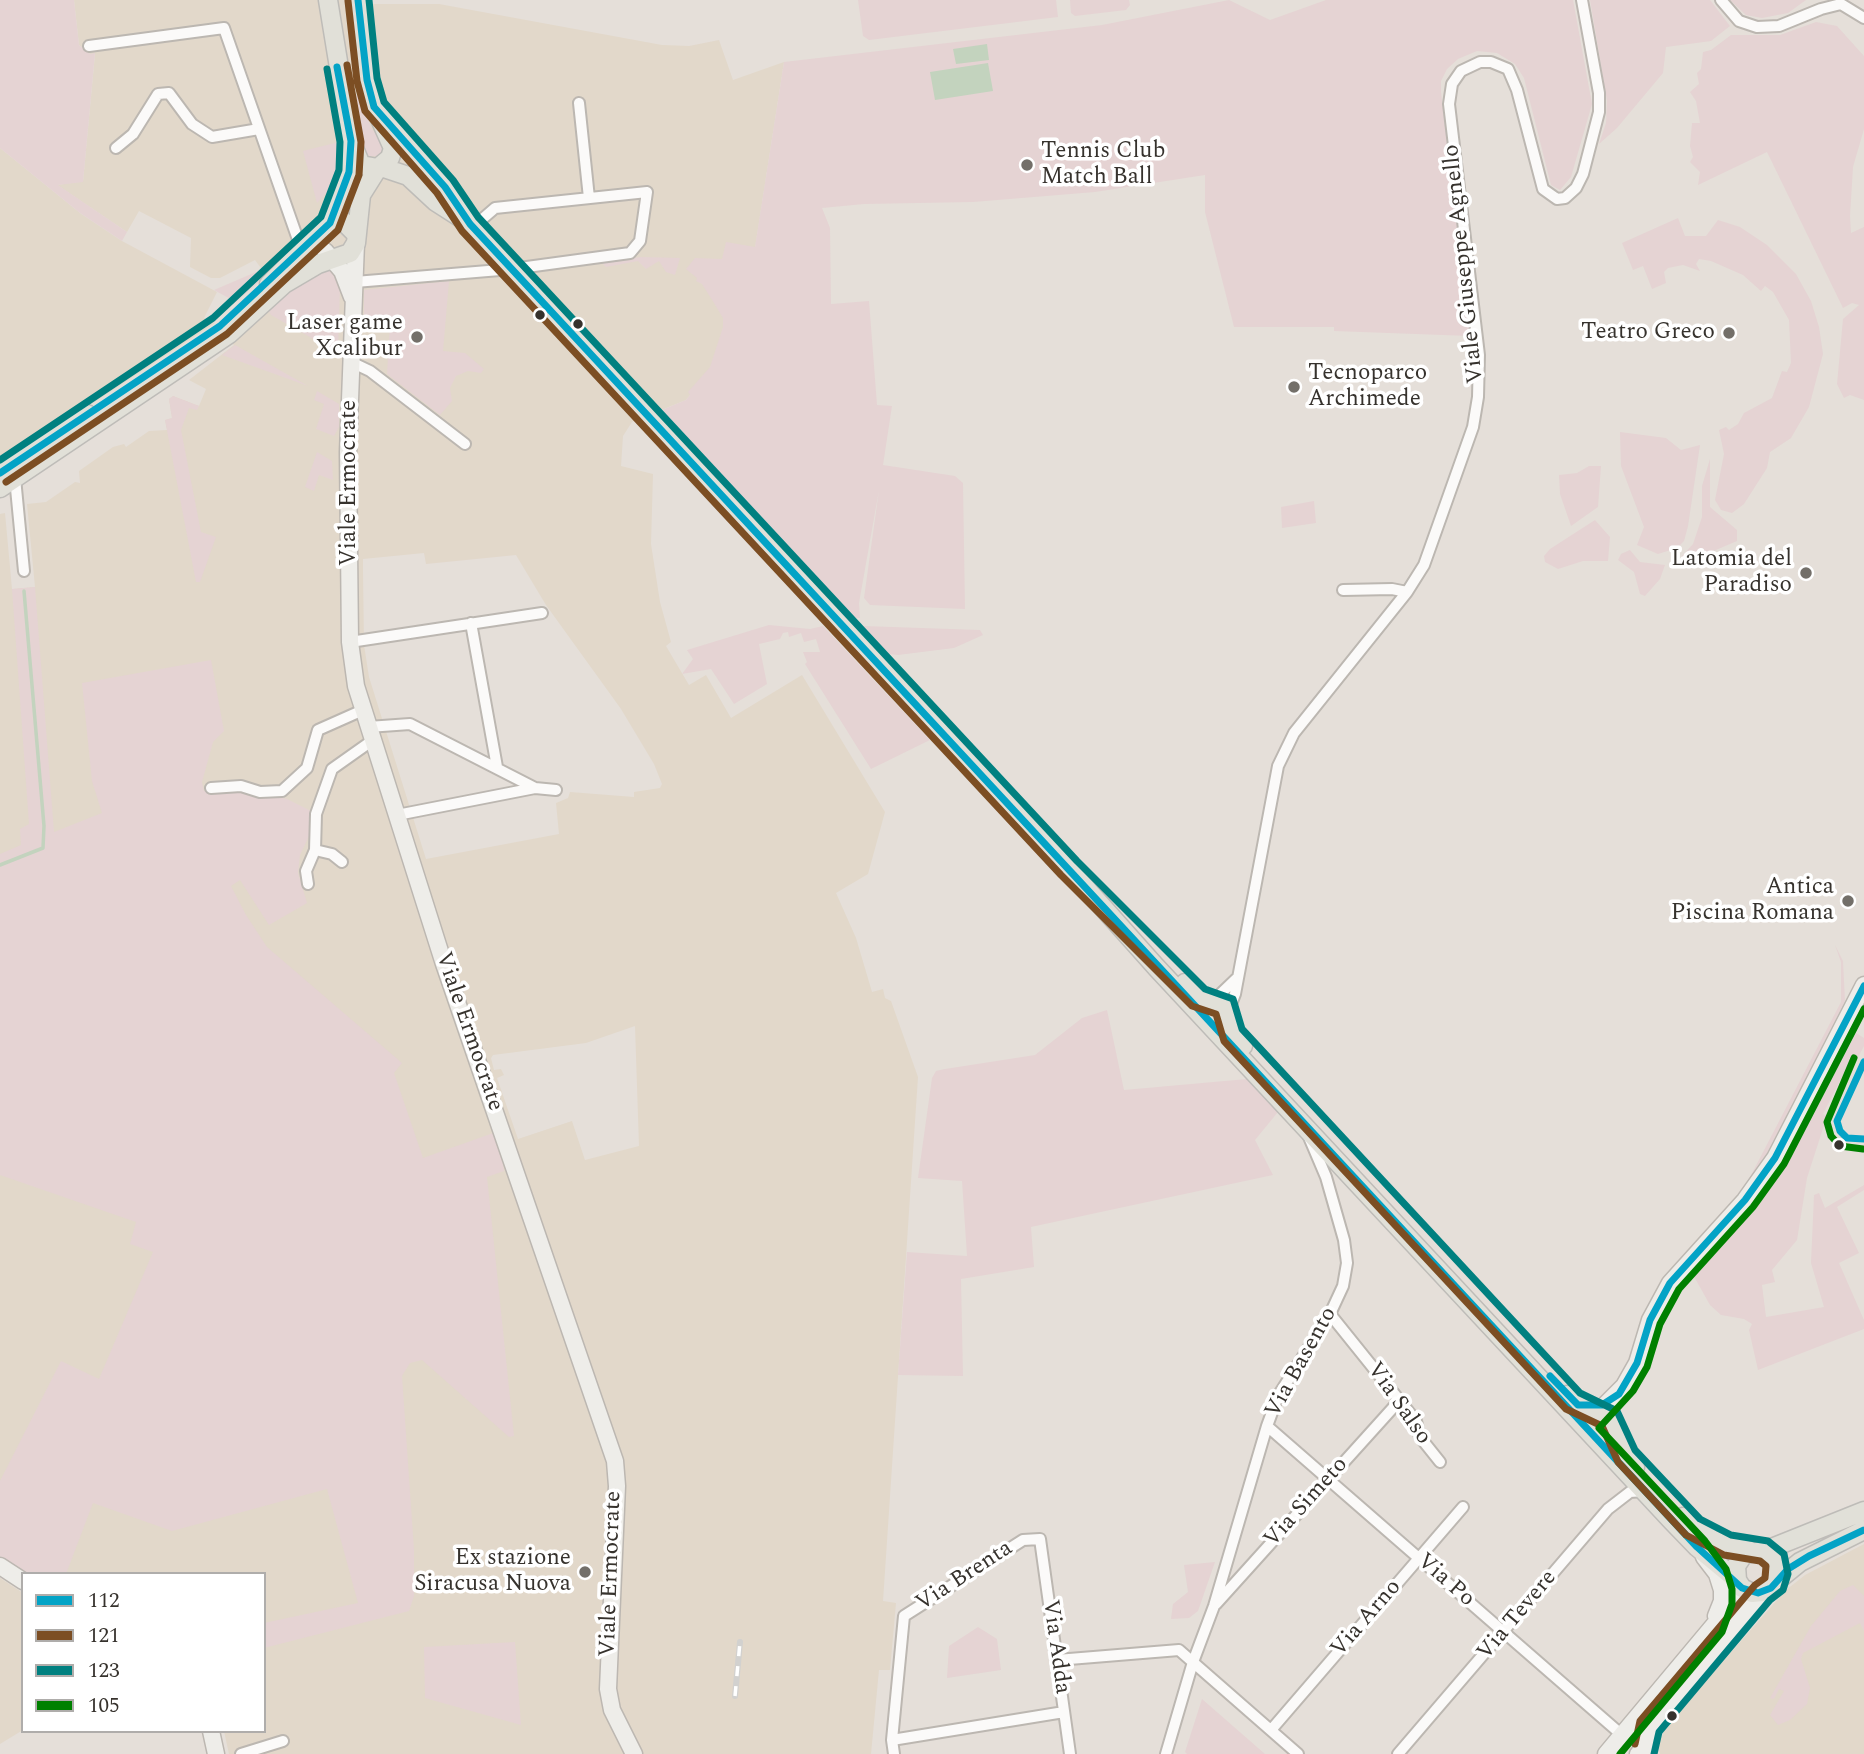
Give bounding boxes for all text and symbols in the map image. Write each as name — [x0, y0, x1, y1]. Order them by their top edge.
place label: Tennis Club Match Ball — [1041, 138, 1165, 192]
street label: Viale Giuseppe Agnello — [1439, 143, 1491, 385]
marker: Tennis Club Match Ball — [1019, 157, 1035, 173]
unlabelled marker — [533, 308, 547, 322]
place label: Laser game Xcalibur — [287, 310, 403, 364]
unlabelled marker — [571, 317, 585, 331]
place label: Teatro Greco — [1581, 319, 1715, 347]
marker: Teatro Greco — [1721, 325, 1737, 341]
marker: Laser game Xcalibur — [409, 329, 425, 345]
place label: Tecnoparco Archimede — [1308, 360, 1427, 414]
marker: Tecnoparco Archimede — [1286, 379, 1302, 395]
street label: Viale Ermocrate — [336, 400, 364, 566]
place label: Latomia del Paradiso — [1671, 546, 1792, 600]
marker: Latomia del Paradiso — [1798, 565, 1814, 581]
place label: Antica Piscina Romana — [1671, 874, 1834, 928]
marker: Antica Piscina Romana — [1840, 893, 1856, 909]
street label: Viale Ermocrate — [428, 949, 508, 1115]
unlabelled marker — [1832, 1138, 1846, 1152]
street label: Via Basento — [1260, 1303, 1344, 1423]
street label: Via Salso — [1360, 1358, 1436, 1450]
street label: Via Simeto — [1259, 1452, 1355, 1554]
street label: Viale Ermocrate — [595, 1490, 629, 1658]
street label: Via Brenta — [912, 1536, 1018, 1618]
place label: Ex stazione Siracusa Nuova — [414, 1545, 571, 1599]
street label: Via Po — [1410, 1548, 1480, 1614]
marker: Ex stazione Siracusa Nuova — [577, 1564, 593, 1580]
street label: Via Tevere — [1472, 1565, 1564, 1667]
legend — [21, 1572, 266, 1733]
street label: Via Arno — [1326, 1575, 1408, 1663]
text: 112 — [88, 1585, 120, 1617]
street label: Via Adda — [1035, 1598, 1075, 1696]
text: 121 — [88, 1620, 120, 1652]
text: 123 — [88, 1655, 120, 1687]
text: 105 — [88, 1690, 120, 1722]
unlabelled marker — [1665, 1709, 1679, 1723]

